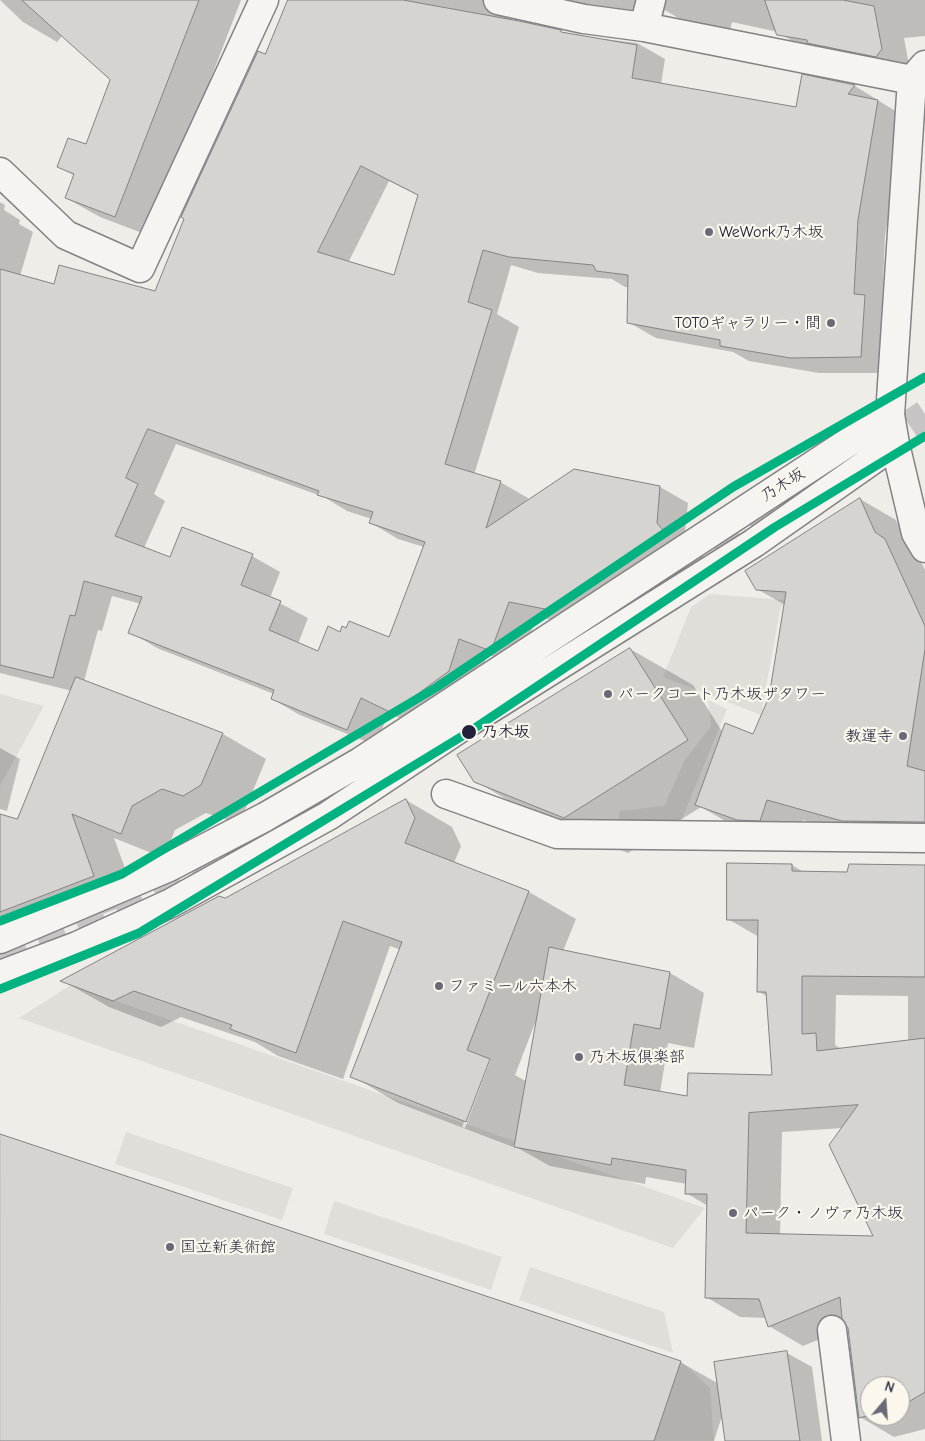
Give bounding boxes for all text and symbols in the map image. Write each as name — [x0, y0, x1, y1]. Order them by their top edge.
place label: WeWork乃木坂 — [719, 222, 824, 242]
marker: WeWork乃木坂 — [703, 226, 715, 238]
place label: TOTOギャラリー・間 — [674, 313, 821, 333]
marker: TOTOギャラリー・間 — [825, 317, 837, 329]
street label: 乃木坂 — [758, 464, 808, 506]
place label: パークコート乃木坂ザタワー — [618, 684, 826, 704]
marker: パークコート乃木坂ザタワー — [602, 688, 614, 700]
place label: 乃木坂 — [482, 722, 530, 742]
marker: 乃木坂 — [460, 723, 478, 741]
place label: 教運寺 — [845, 726, 893, 746]
marker: 教運寺 — [897, 730, 909, 742]
place label: ファミール六本木 — [449, 976, 577, 996]
marker: ファミール六本木 — [433, 980, 445, 992]
place label: 乃木坂倶楽部 — [589, 1047, 685, 1067]
marker: 乃木坂倶楽部 — [573, 1051, 585, 1063]
place label: パーク・ノヴァ乃木坂 — [743, 1203, 903, 1223]
marker: パーク・ノヴァ乃木坂 — [727, 1207, 739, 1219]
place label: 国立新美術館 — [180, 1237, 276, 1257]
marker: 国立新美術館 — [164, 1241, 176, 1253]
north arrow — [860, 1376, 910, 1426]
text: N — [883, 1378, 896, 1397]

